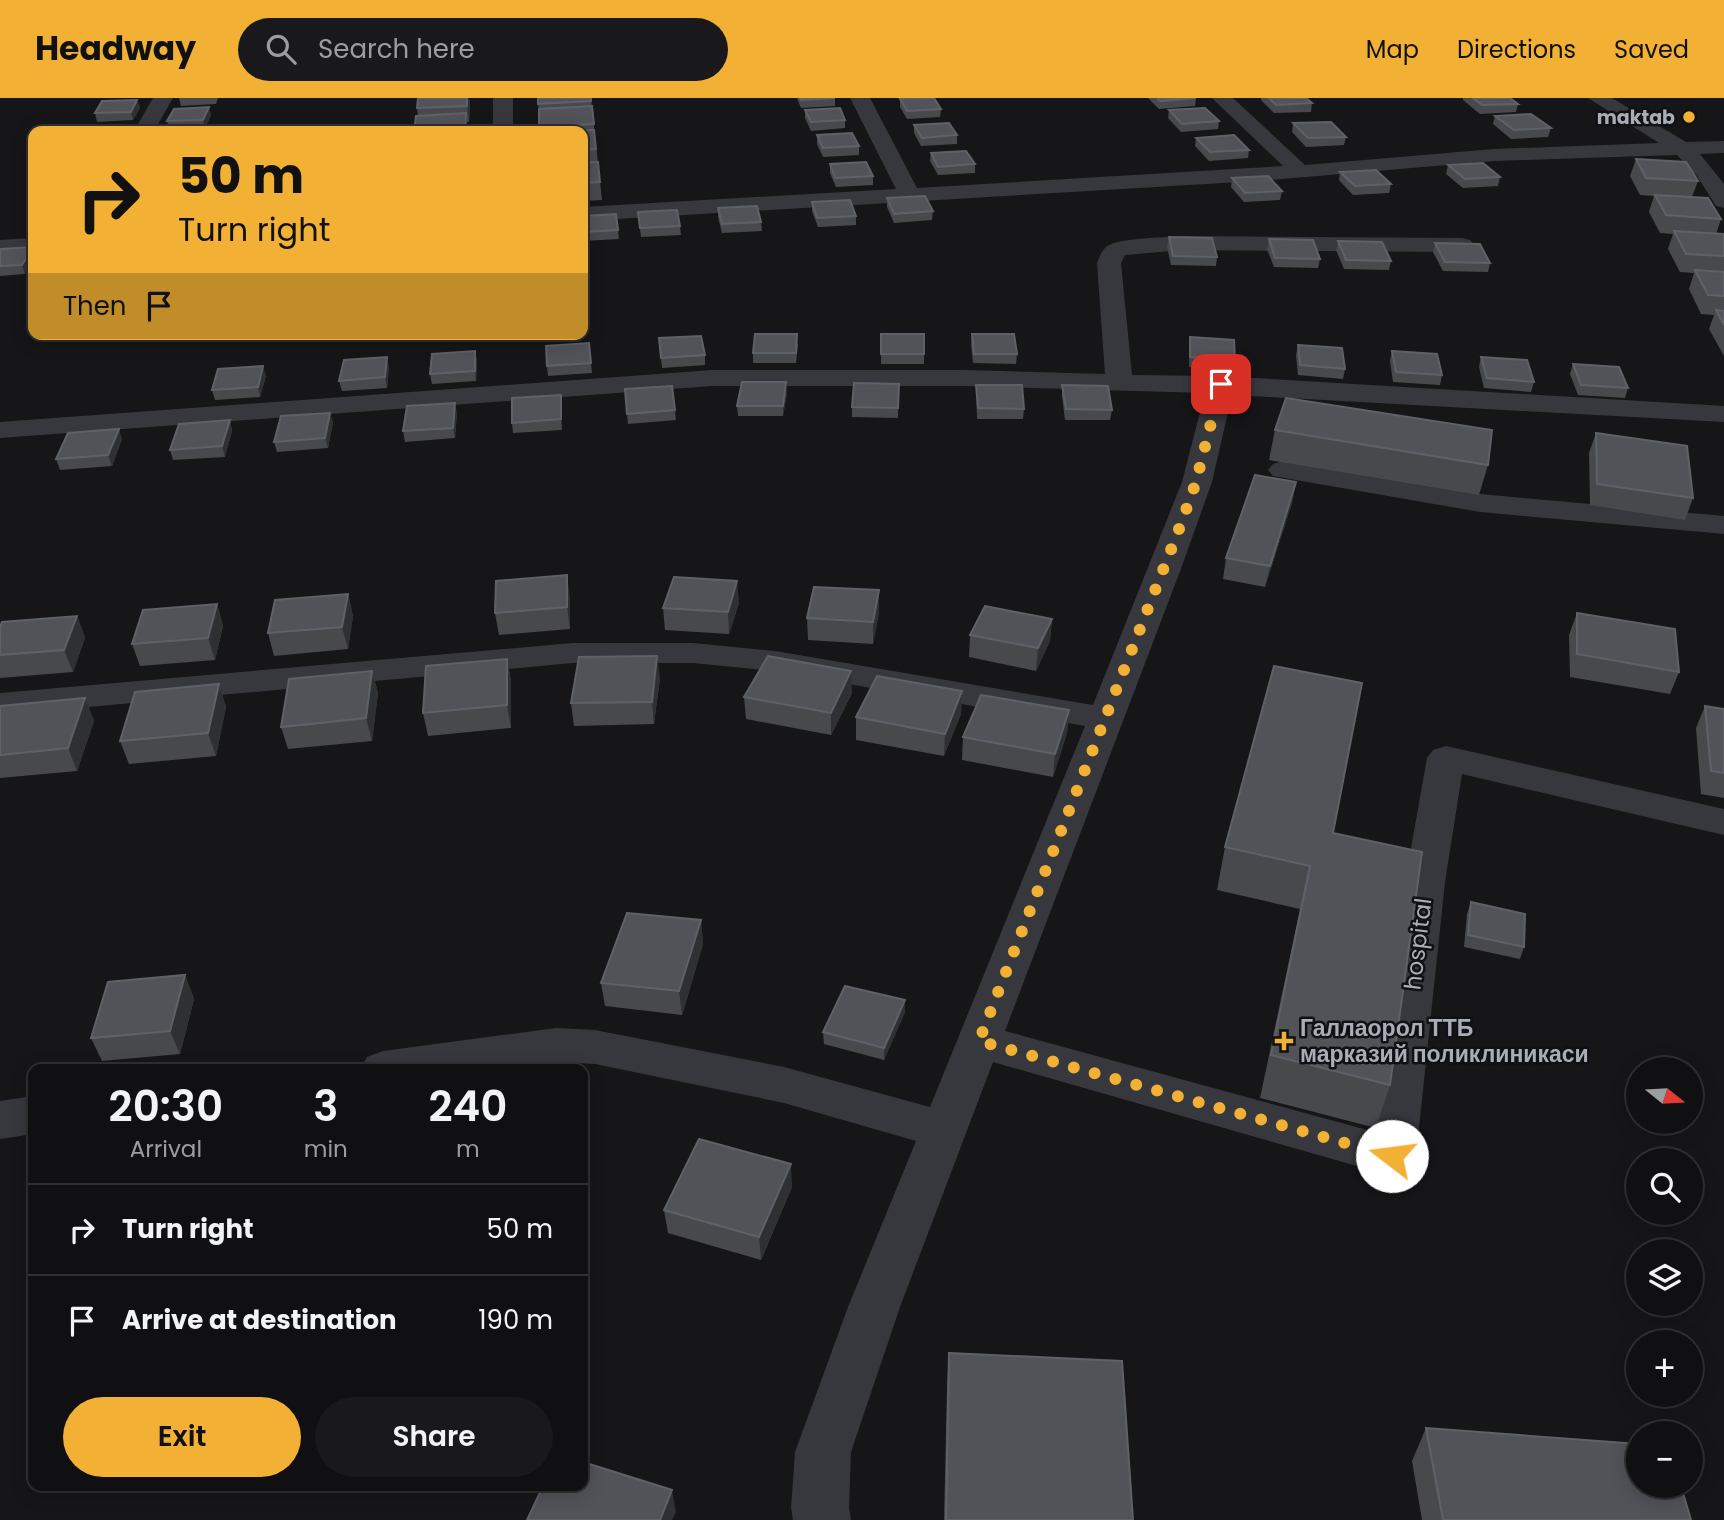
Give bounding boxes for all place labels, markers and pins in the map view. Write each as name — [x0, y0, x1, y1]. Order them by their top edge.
place label: maktab — [1597, 104, 1675, 131]
marker: maktab — [1681, 109, 1697, 125]
pin — [1191, 354, 1251, 414]
place label: Галлаорол ТТБ марказий поликлиникаси — [1300, 1012, 1589, 1070]
marker: Галлаорол ТТБ марказий поликлиникаси — [1274, 1031, 1294, 1051]

